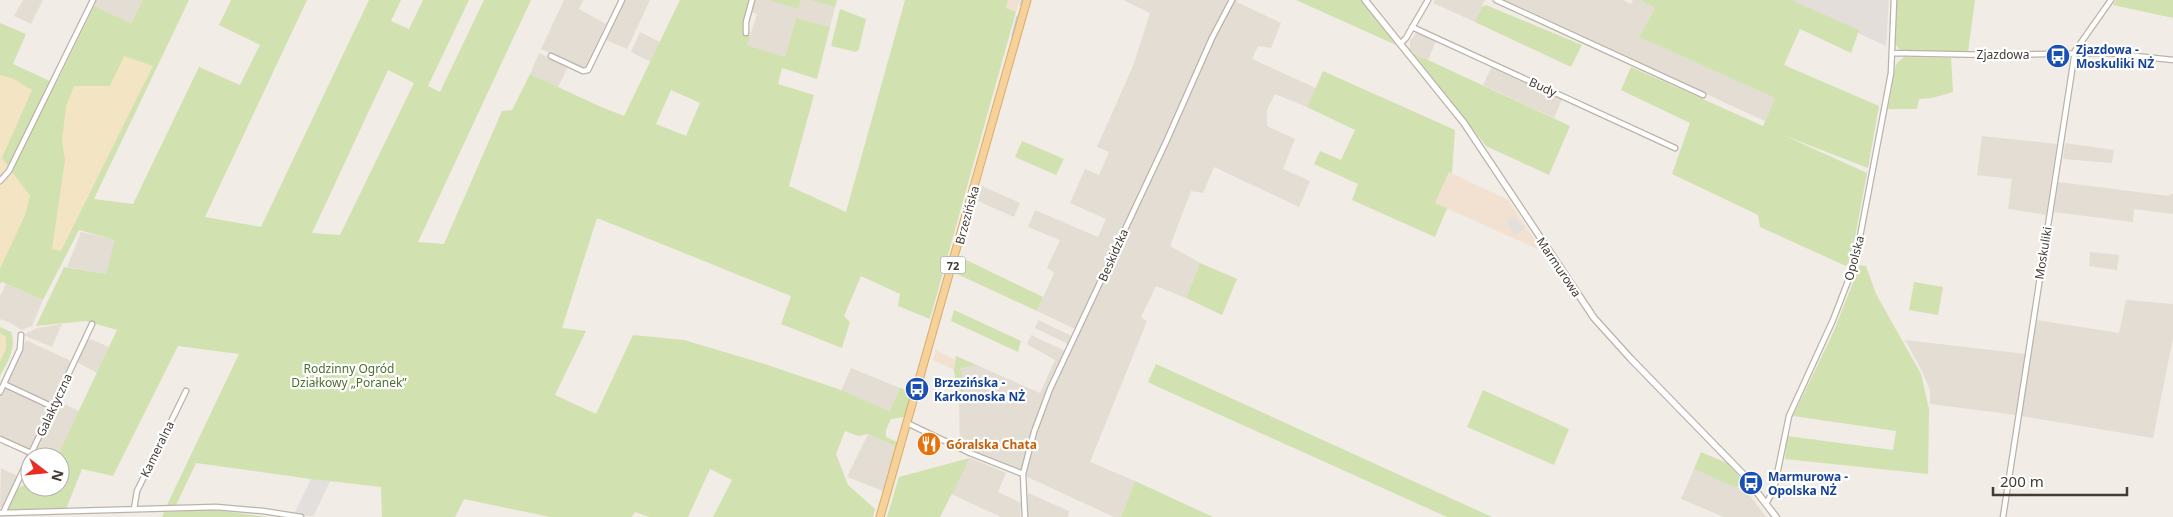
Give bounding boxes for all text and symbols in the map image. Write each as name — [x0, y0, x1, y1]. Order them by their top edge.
place label: Zjazdowa - Moskuliki NŻ — [2076, 41, 2154, 72]
bus stop icon: Zjazdowa - Moskuliki NŻ — [2045, 43, 2071, 69]
street label: Zjazdowa — [1977, 46, 2029, 63]
street label: Budy — [1526, 73, 1560, 101]
street label: Brzezińska — [951, 184, 983, 246]
street label: Moskuliki — [2030, 225, 2056, 281]
street label: Beskidzka — [1094, 226, 1132, 284]
street label: Marmurowa — [1533, 234, 1585, 300]
street label: Opolska — [1840, 234, 1868, 282]
road number: 72 — [940, 256, 966, 274]
park label: Rodzinny Ogród Działkowy „Poranek” — [291, 360, 407, 391]
street label: Galaktyczna — [32, 371, 76, 439]
place label: Brzezińska - Karkonoska NŻ — [934, 374, 1025, 405]
bus stop icon: Brzezińska - Karkonoska NŻ — [904, 376, 930, 402]
street label: Kameralna — [136, 418, 178, 480]
restaurant icon: Góralska Chata — [916, 431, 942, 457]
place label: Góralska Chata — [946, 436, 1037, 453]
north arrow — [20, 447, 70, 497]
scale bar — [1993, 464, 2127, 496]
text: N — [47, 468, 69, 484]
place label: Marmurowa - Opolska NŻ — [1768, 468, 1848, 499]
bus stop icon: Marmurowa - Opolska NŻ — [1738, 470, 1764, 496]
text: 200 m — [2000, 471, 2044, 491]

